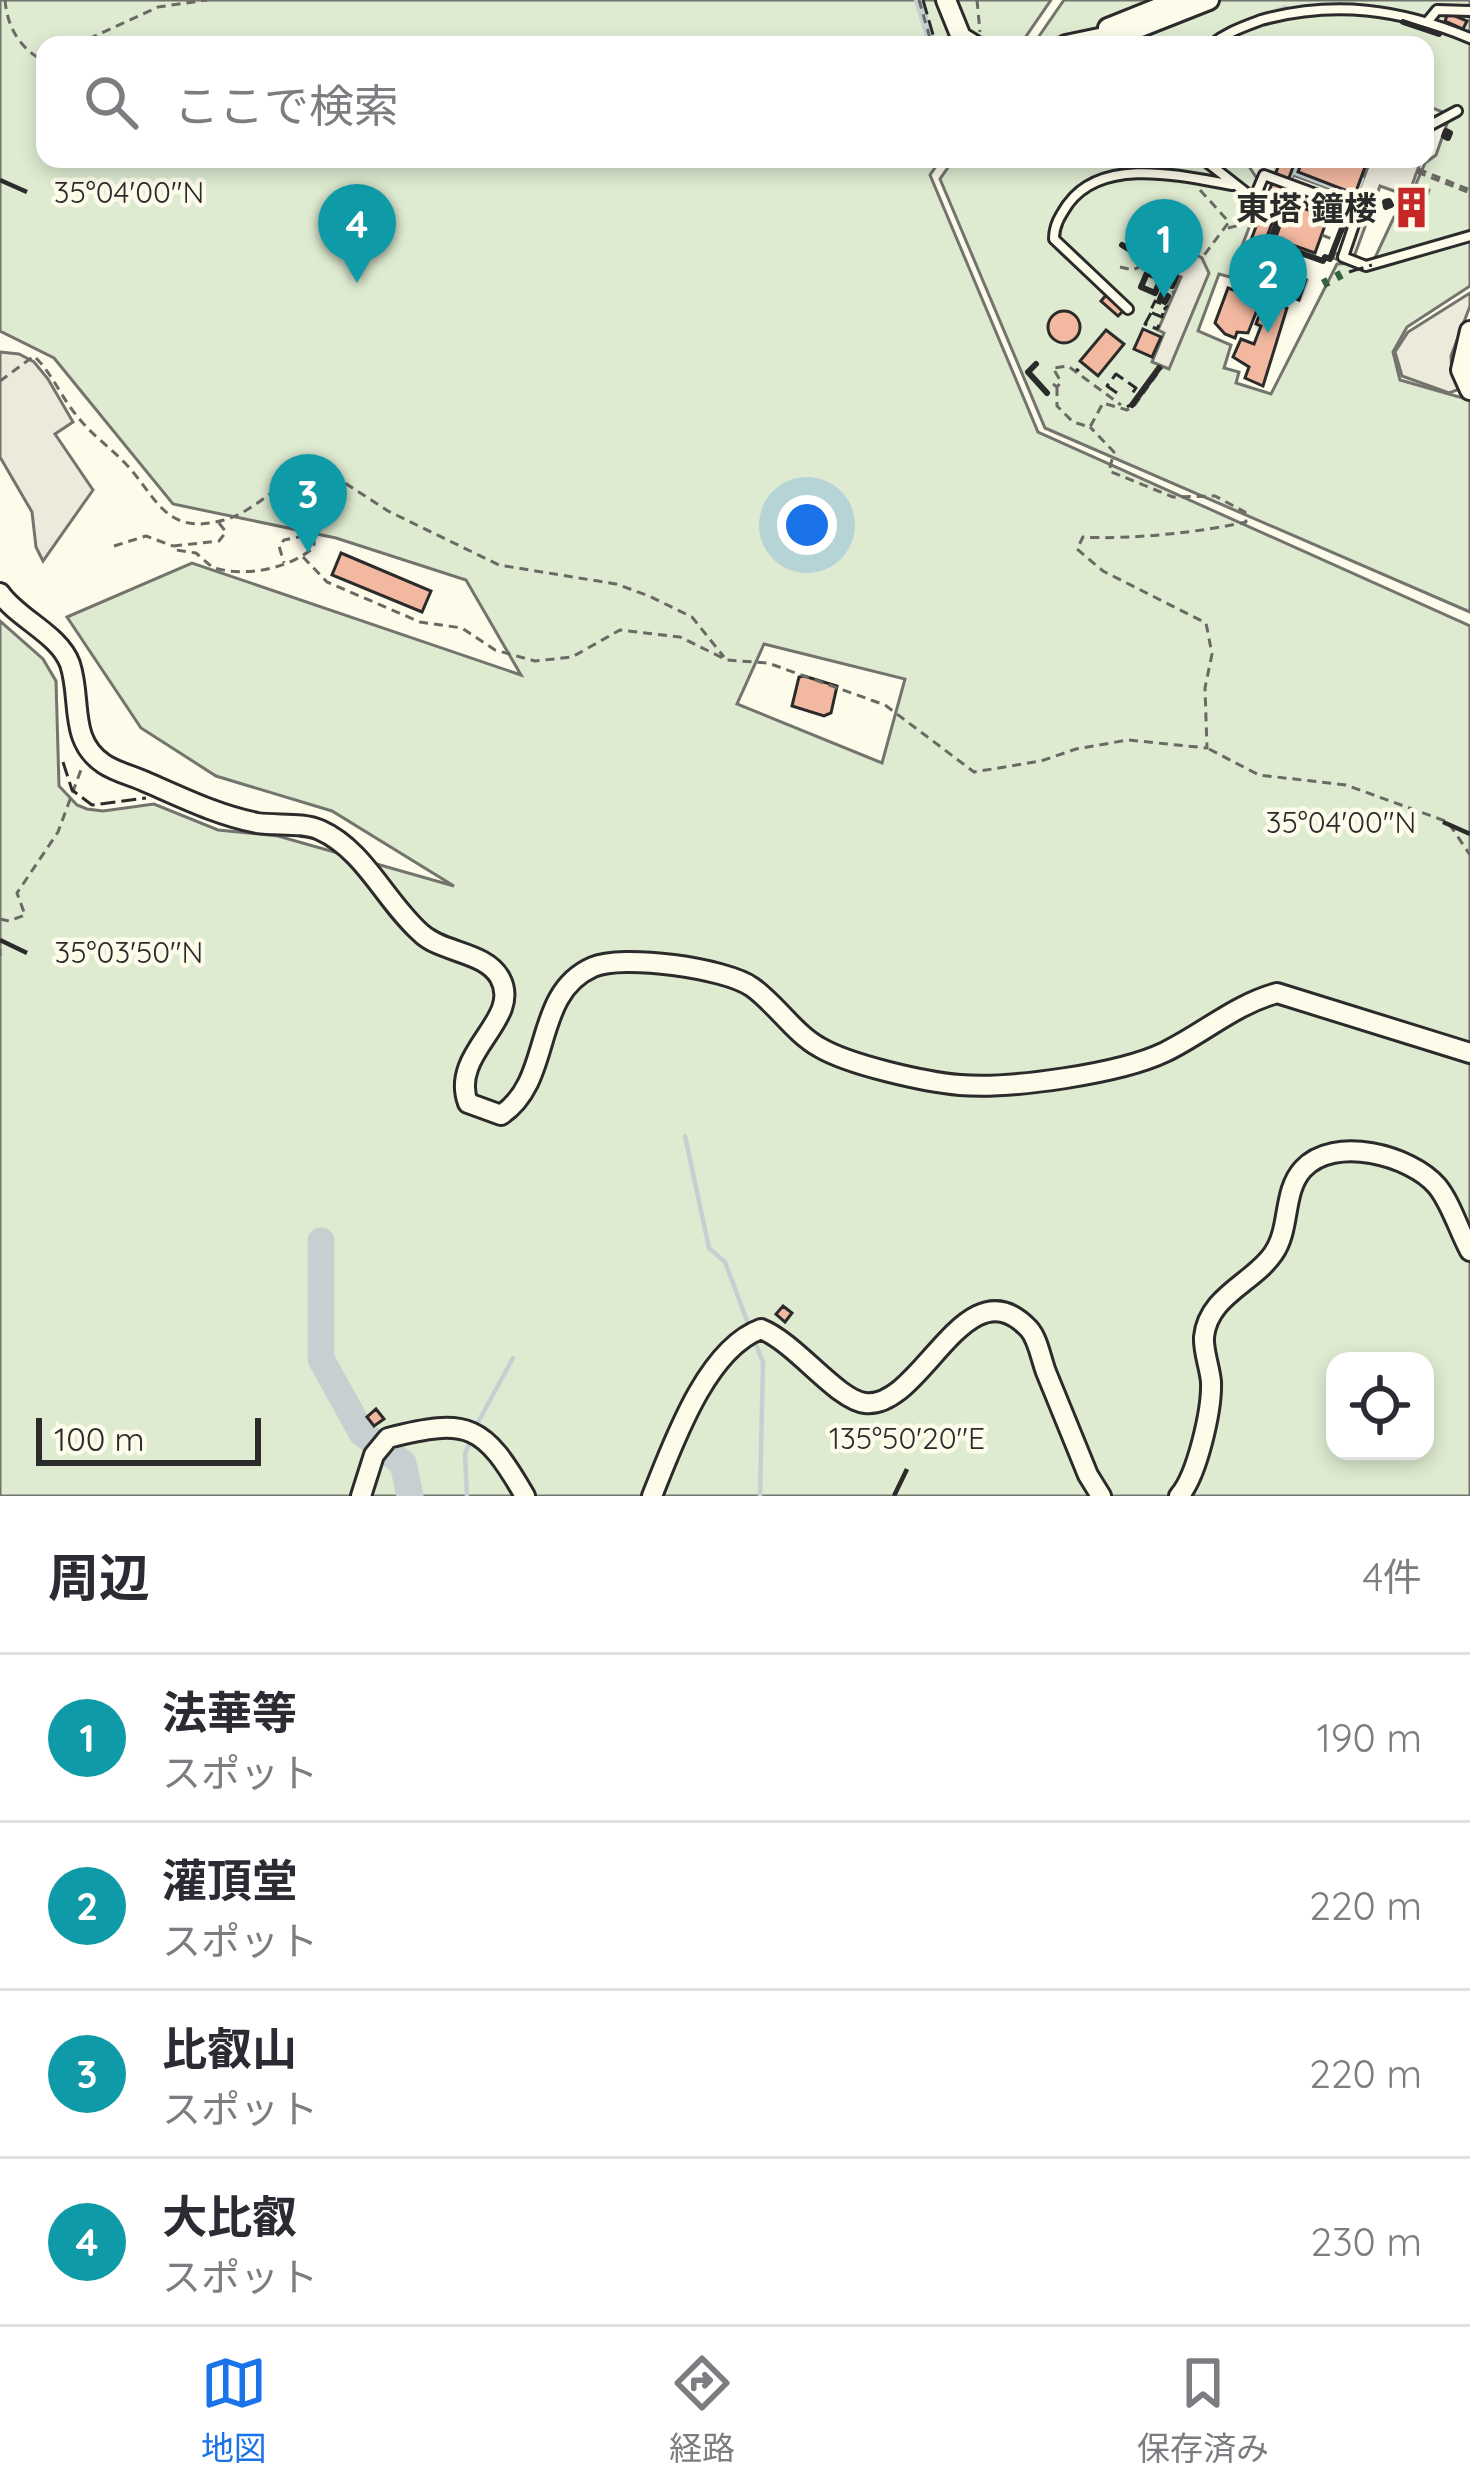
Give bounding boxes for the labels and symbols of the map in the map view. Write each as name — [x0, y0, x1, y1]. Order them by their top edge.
text: 35°04'00"N — [54, 173, 204, 211]
pin: 4 — [318, 184, 396, 283]
building icon: 東塔 鐘楼 — [1388, 184, 1434, 230]
place label: 東塔 鐘楼 — [1236, 187, 1377, 228]
pin: 1 — [1125, 199, 1203, 298]
pin: 2 — [1229, 234, 1307, 333]
pin: 3 — [269, 454, 347, 553]
your location — [777, 495, 837, 555]
text: 35°04'00"N — [1266, 803, 1416, 841]
text: 35°03'50"N — [55, 933, 203, 971]
scale bar — [36, 1412, 261, 1465]
text: 135°50'20"E — [829, 1419, 985, 1457]

